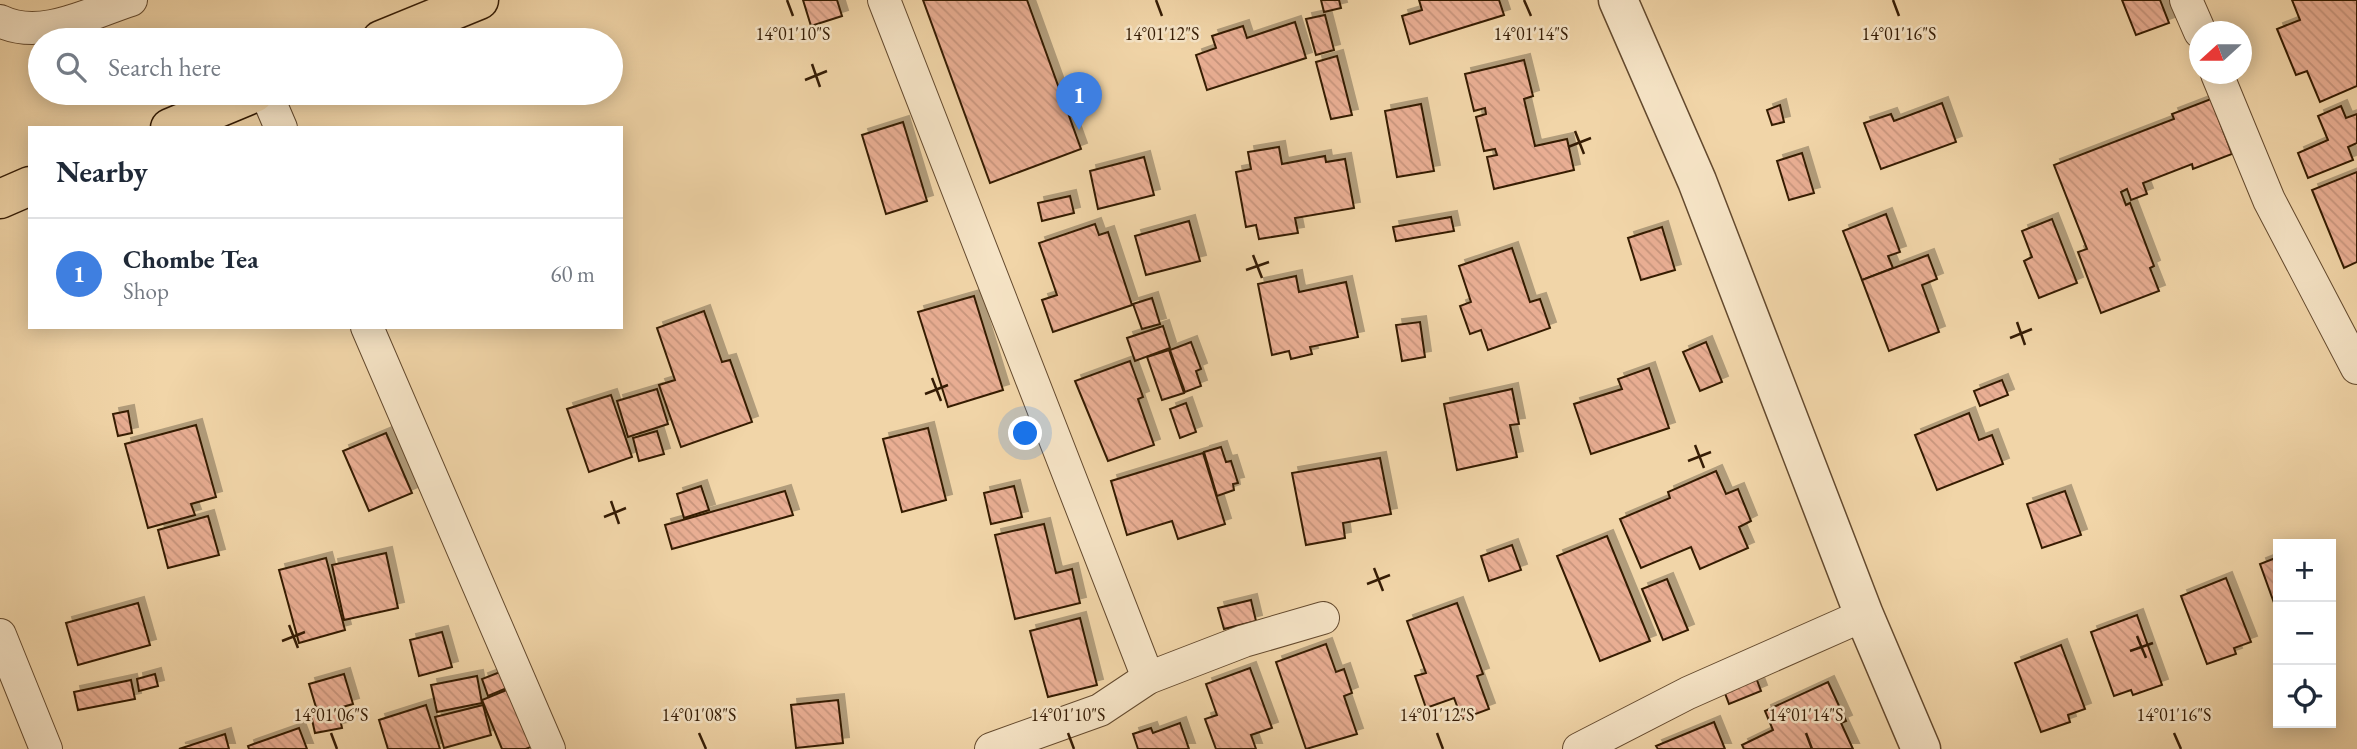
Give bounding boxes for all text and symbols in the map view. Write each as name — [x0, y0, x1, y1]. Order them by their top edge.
north arrow — [2189, 21, 2252, 84]
text: 14°01'10"S — [756, 22, 830, 45]
text: 14°01'12"S — [1125, 22, 1199, 45]
text: 14°01'14"S — [1494, 22, 1568, 45]
text: 14°01'16"S — [1862, 22, 1936, 45]
search box — [28, 28, 623, 105]
icon: search — [52, 48, 90, 86]
text: Search here — [108, 50, 221, 84]
pin: 1 — [1056, 72, 1102, 130]
text: Nearby — [56, 152, 148, 191]
text: Chombe Tea — [123, 242, 259, 276]
text: 1 — [73, 259, 85, 289]
text: 60 m — [550, 259, 595, 289]
text: Shop — [123, 276, 169, 306]
your location — [1008, 416, 1042, 450]
map controls — [2273, 539, 2336, 728]
button: + — [2273, 539, 2336, 602]
button: − — [2273, 602, 2336, 665]
button: locate — [2273, 665, 2336, 728]
text: 14°01'06"S — [294, 703, 368, 726]
text: 14°01'08"S — [662, 703, 736, 726]
text: 14°01'10"S — [1031, 703, 1105, 726]
text: 14°01'12"S — [1400, 703, 1474, 726]
text: 14°01'14"S — [1769, 703, 1843, 726]
text: 14°01'16"S — [2137, 703, 2211, 726]

